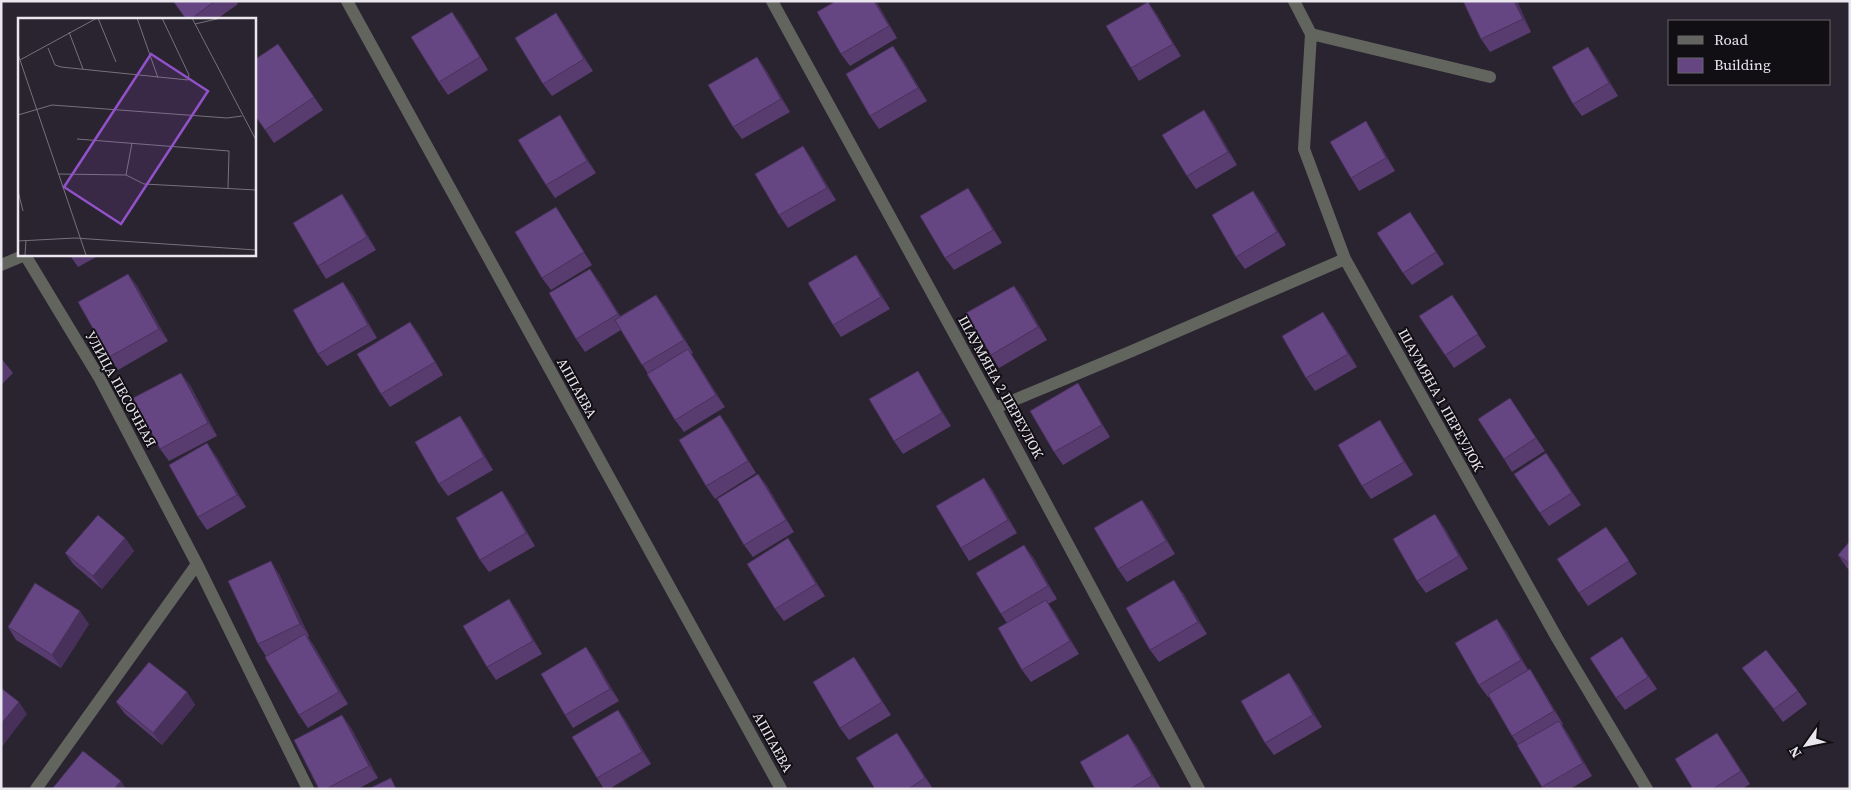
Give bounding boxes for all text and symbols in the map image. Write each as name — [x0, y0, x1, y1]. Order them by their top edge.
inset map — [18, 18, 255, 255]
legend — [1668, 20, 1831, 85]
text: Road — [1714, 29, 1748, 50]
text: Building — [1714, 54, 1771, 75]
street label: ШАУМЯНА 2 ПЕРЕУЛОК — [953, 312, 1049, 463]
street label: ШАУМЯНА 1 ПЕРЕУЛОК — [1393, 325, 1489, 476]
street label: УЛИЦА ПЕСОЧНАЯ — [81, 327, 161, 451]
street label: АППАЕВА — [552, 354, 602, 422]
street label: АППАЕВА — [748, 708, 798, 776]
north arrow — [1781, 720, 1831, 770]
text: N — [1784, 742, 1806, 762]

